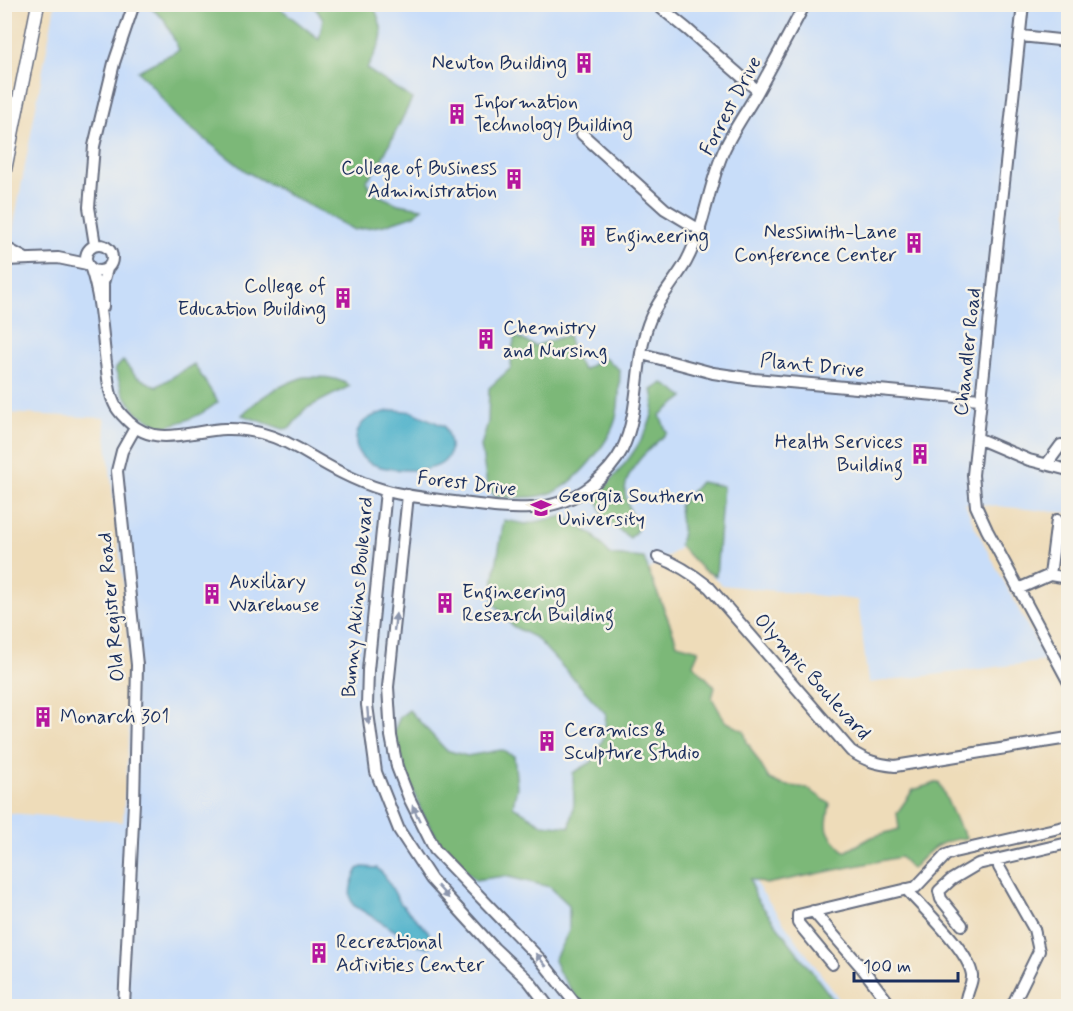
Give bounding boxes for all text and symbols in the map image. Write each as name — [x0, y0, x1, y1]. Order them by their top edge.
place label: Newton Building — [432, 50, 567, 78]
building icon: Newton Building — [572, 51, 596, 75]
street label: Forrest Drive — [693, 52, 769, 160]
place label: Information Technology Building — [474, 89, 633, 140]
building icon: Information Technology Building — [445, 102, 469, 126]
place label: College of Business Administration — [341, 155, 497, 205]
building icon: College of Business Administration — [502, 167, 526, 191]
place label: Nessimith-Lane Conference Center — [734, 219, 897, 269]
place label: Engineering — [605, 223, 709, 252]
building icon: Engineering — [576, 224, 600, 248]
building icon: Nessimith-Lane Conference Center — [902, 231, 926, 255]
place label: College of Education Building — [177, 273, 326, 324]
building icon: College of Education Building — [331, 286, 355, 310]
street label: Chandler Road — [948, 287, 988, 417]
place label: Chemistry and Nursing — [503, 315, 608, 365]
building icon: Chemistry and Nursing — [474, 327, 498, 351]
street label: Plant Drive — [759, 347, 865, 385]
place label: Health Services Building — [775, 429, 903, 481]
building icon: Health Services Building — [908, 442, 932, 466]
street label: Forest Drive — [416, 465, 518, 503]
place label: Georgia Southern University — [558, 483, 704, 533]
street label: Bunny Akins Boulevard — [336, 496, 380, 698]
school or university icon: Georgia Southern University — [529, 496, 553, 520]
street label: Old Register Road — [92, 531, 132, 683]
place label: Auxiliary Warehouse — [229, 569, 319, 619]
place label: Engineering Research Building — [462, 579, 614, 631]
building icon: Auxiliary Warehouse — [200, 582, 224, 606]
building icon: Engineering Research Building — [433, 591, 457, 615]
street label: Olympic Boulevard — [748, 608, 876, 746]
one-way arrow — [390, 613, 400, 632]
place label: Monarch 301 — [60, 704, 169, 731]
building icon: Monarch 301 — [31, 705, 55, 729]
one-way arrow — [363, 707, 373, 726]
place label: Ceramics & Sculpture Studio — [564, 717, 700, 767]
building icon: Ceramics & Sculpture Studio — [535, 729, 559, 753]
one-way arrow — [411, 804, 420, 821]
one-way arrow — [436, 884, 449, 899]
place label: Recreational Activities Center — [336, 929, 485, 979]
building icon: Recreational Activities Center — [307, 941, 331, 965]
scale bar — [854, 945, 958, 983]
one-way arrow — [534, 952, 547, 968]
text: 100 m — [863, 955, 911, 979]

